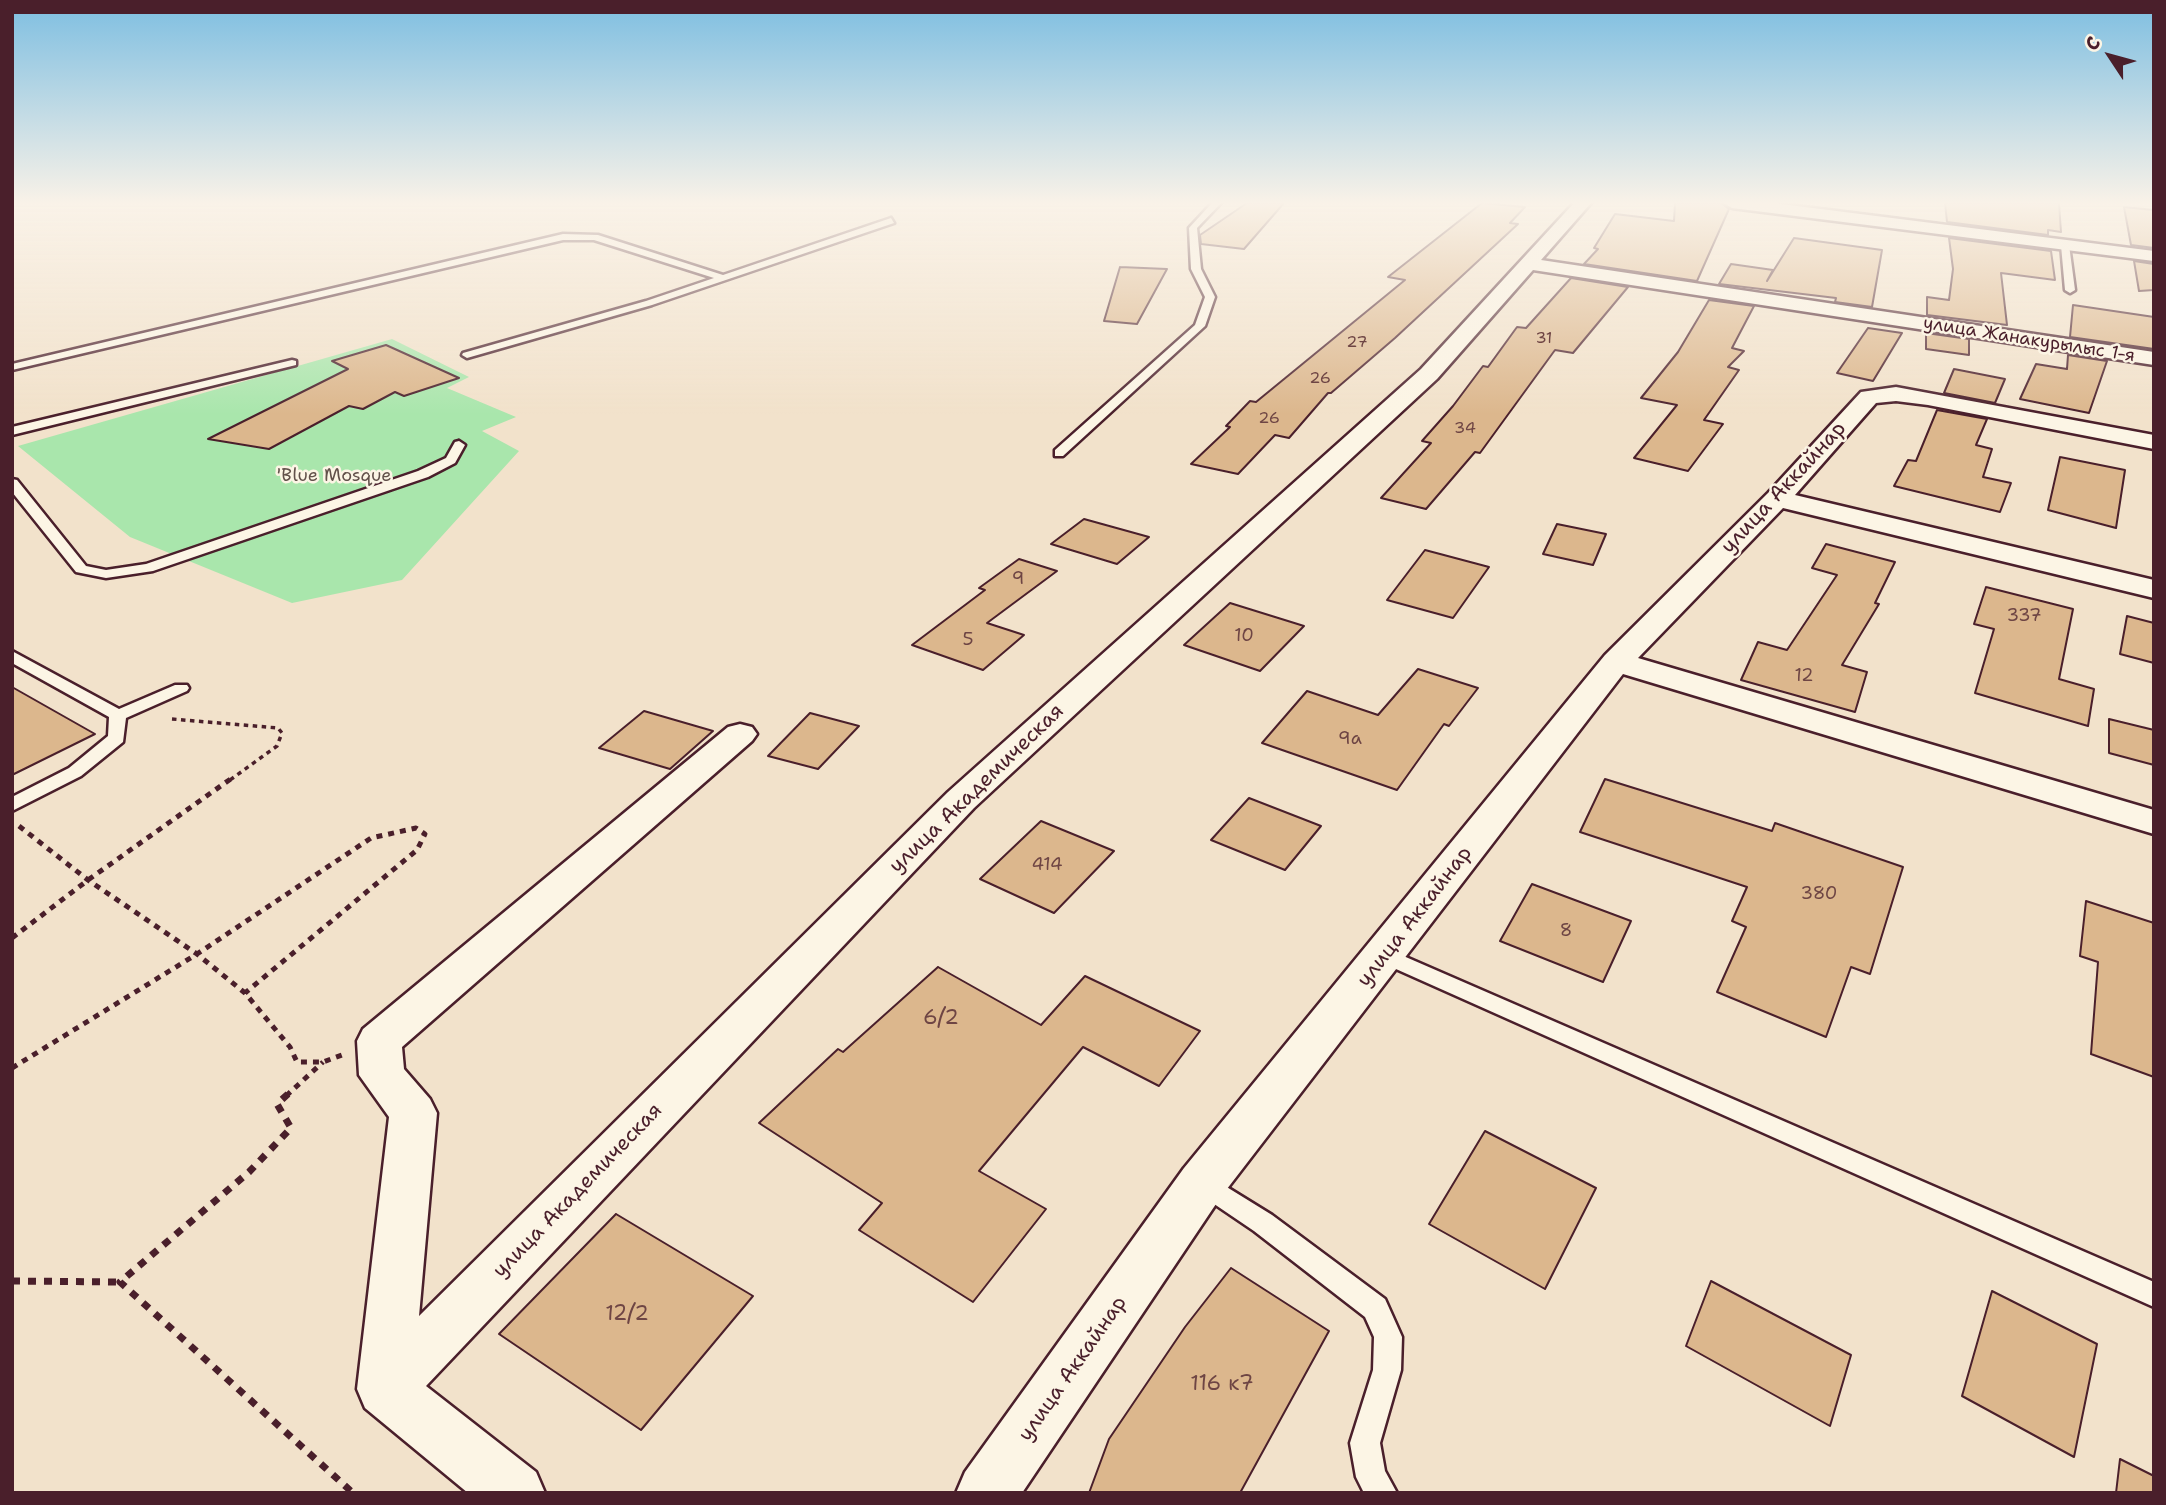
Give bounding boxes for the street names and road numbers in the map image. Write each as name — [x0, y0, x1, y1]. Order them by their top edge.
street label: улица Жанакурылыс 1-я — [1921, 313, 2137, 367]
street label: улица Аккайнар — [1716, 417, 1852, 559]
street label: улица Академическая — [884, 699, 1070, 879]
street label: улица Аккайнар — [1352, 842, 1478, 992]
street label: улица Академическая — [488, 1098, 668, 1284]
street label: улица Аккайнар — [1013, 1291, 1133, 1447]

